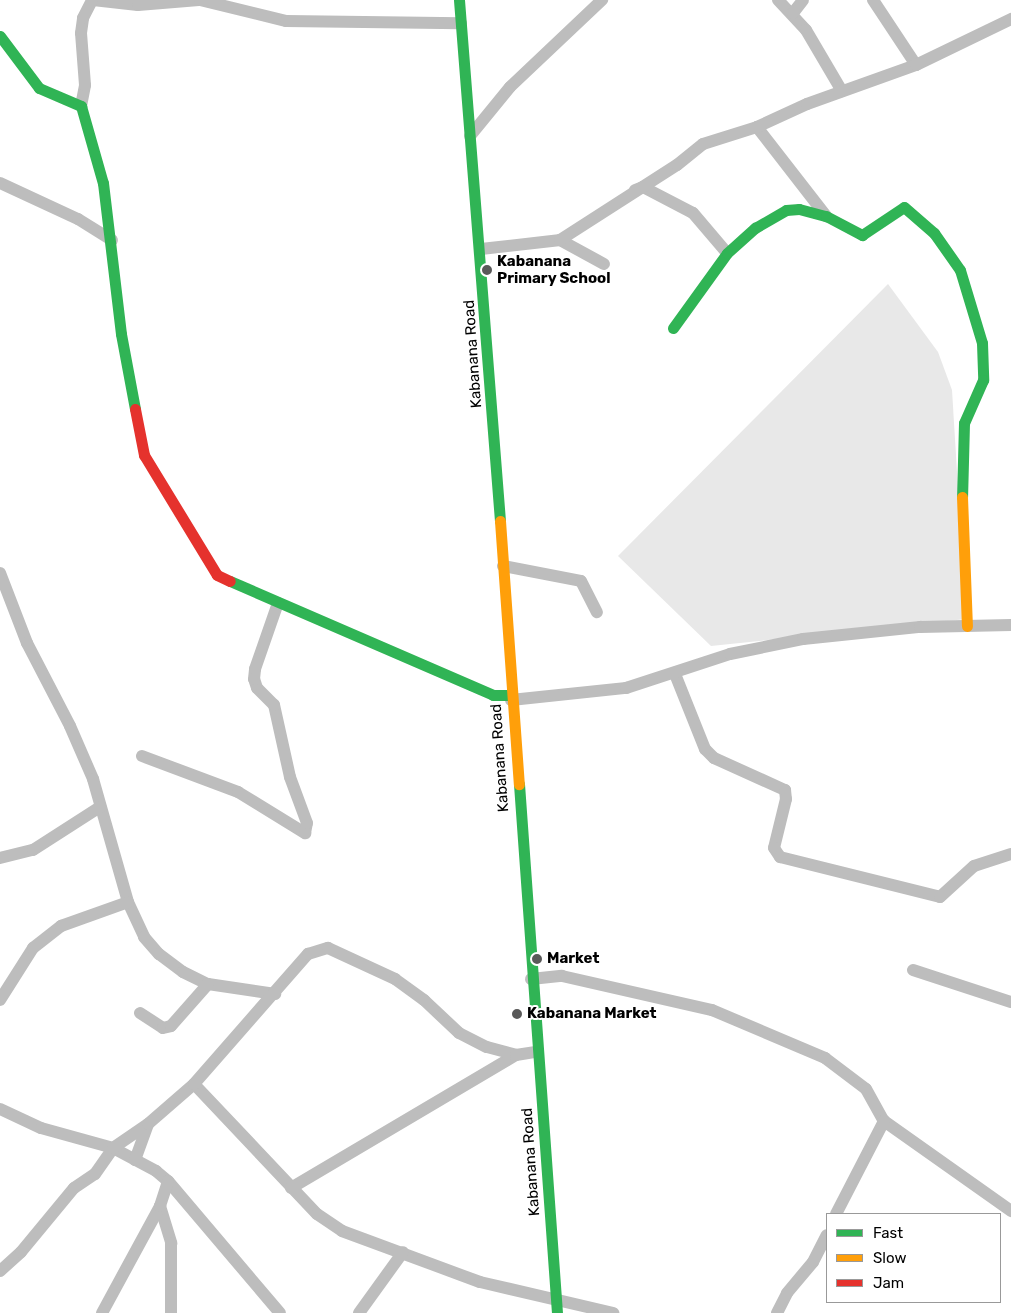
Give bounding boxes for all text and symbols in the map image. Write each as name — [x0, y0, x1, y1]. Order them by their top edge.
place label: Kabanana Primary School — [497, 252, 611, 287]
marker: Kabanana Primary School — [481, 264, 493, 276]
street label: Kabanana Road — [460, 299, 486, 409]
street label: Kabanana Road — [487, 703, 513, 813]
place label: Market — [547, 950, 599, 968]
marker: Market — [531, 953, 543, 965]
place label: Kabanana Market — [527, 1005, 657, 1023]
marker: Kabanana Market — [511, 1008, 523, 1020]
street label: Kabanana Road — [518, 1107, 544, 1217]
legend — [826, 1213, 1001, 1303]
text: Fast — [873, 1224, 903, 1242]
text: Slow — [873, 1249, 906, 1267]
text: Jam — [873, 1274, 904, 1292]

